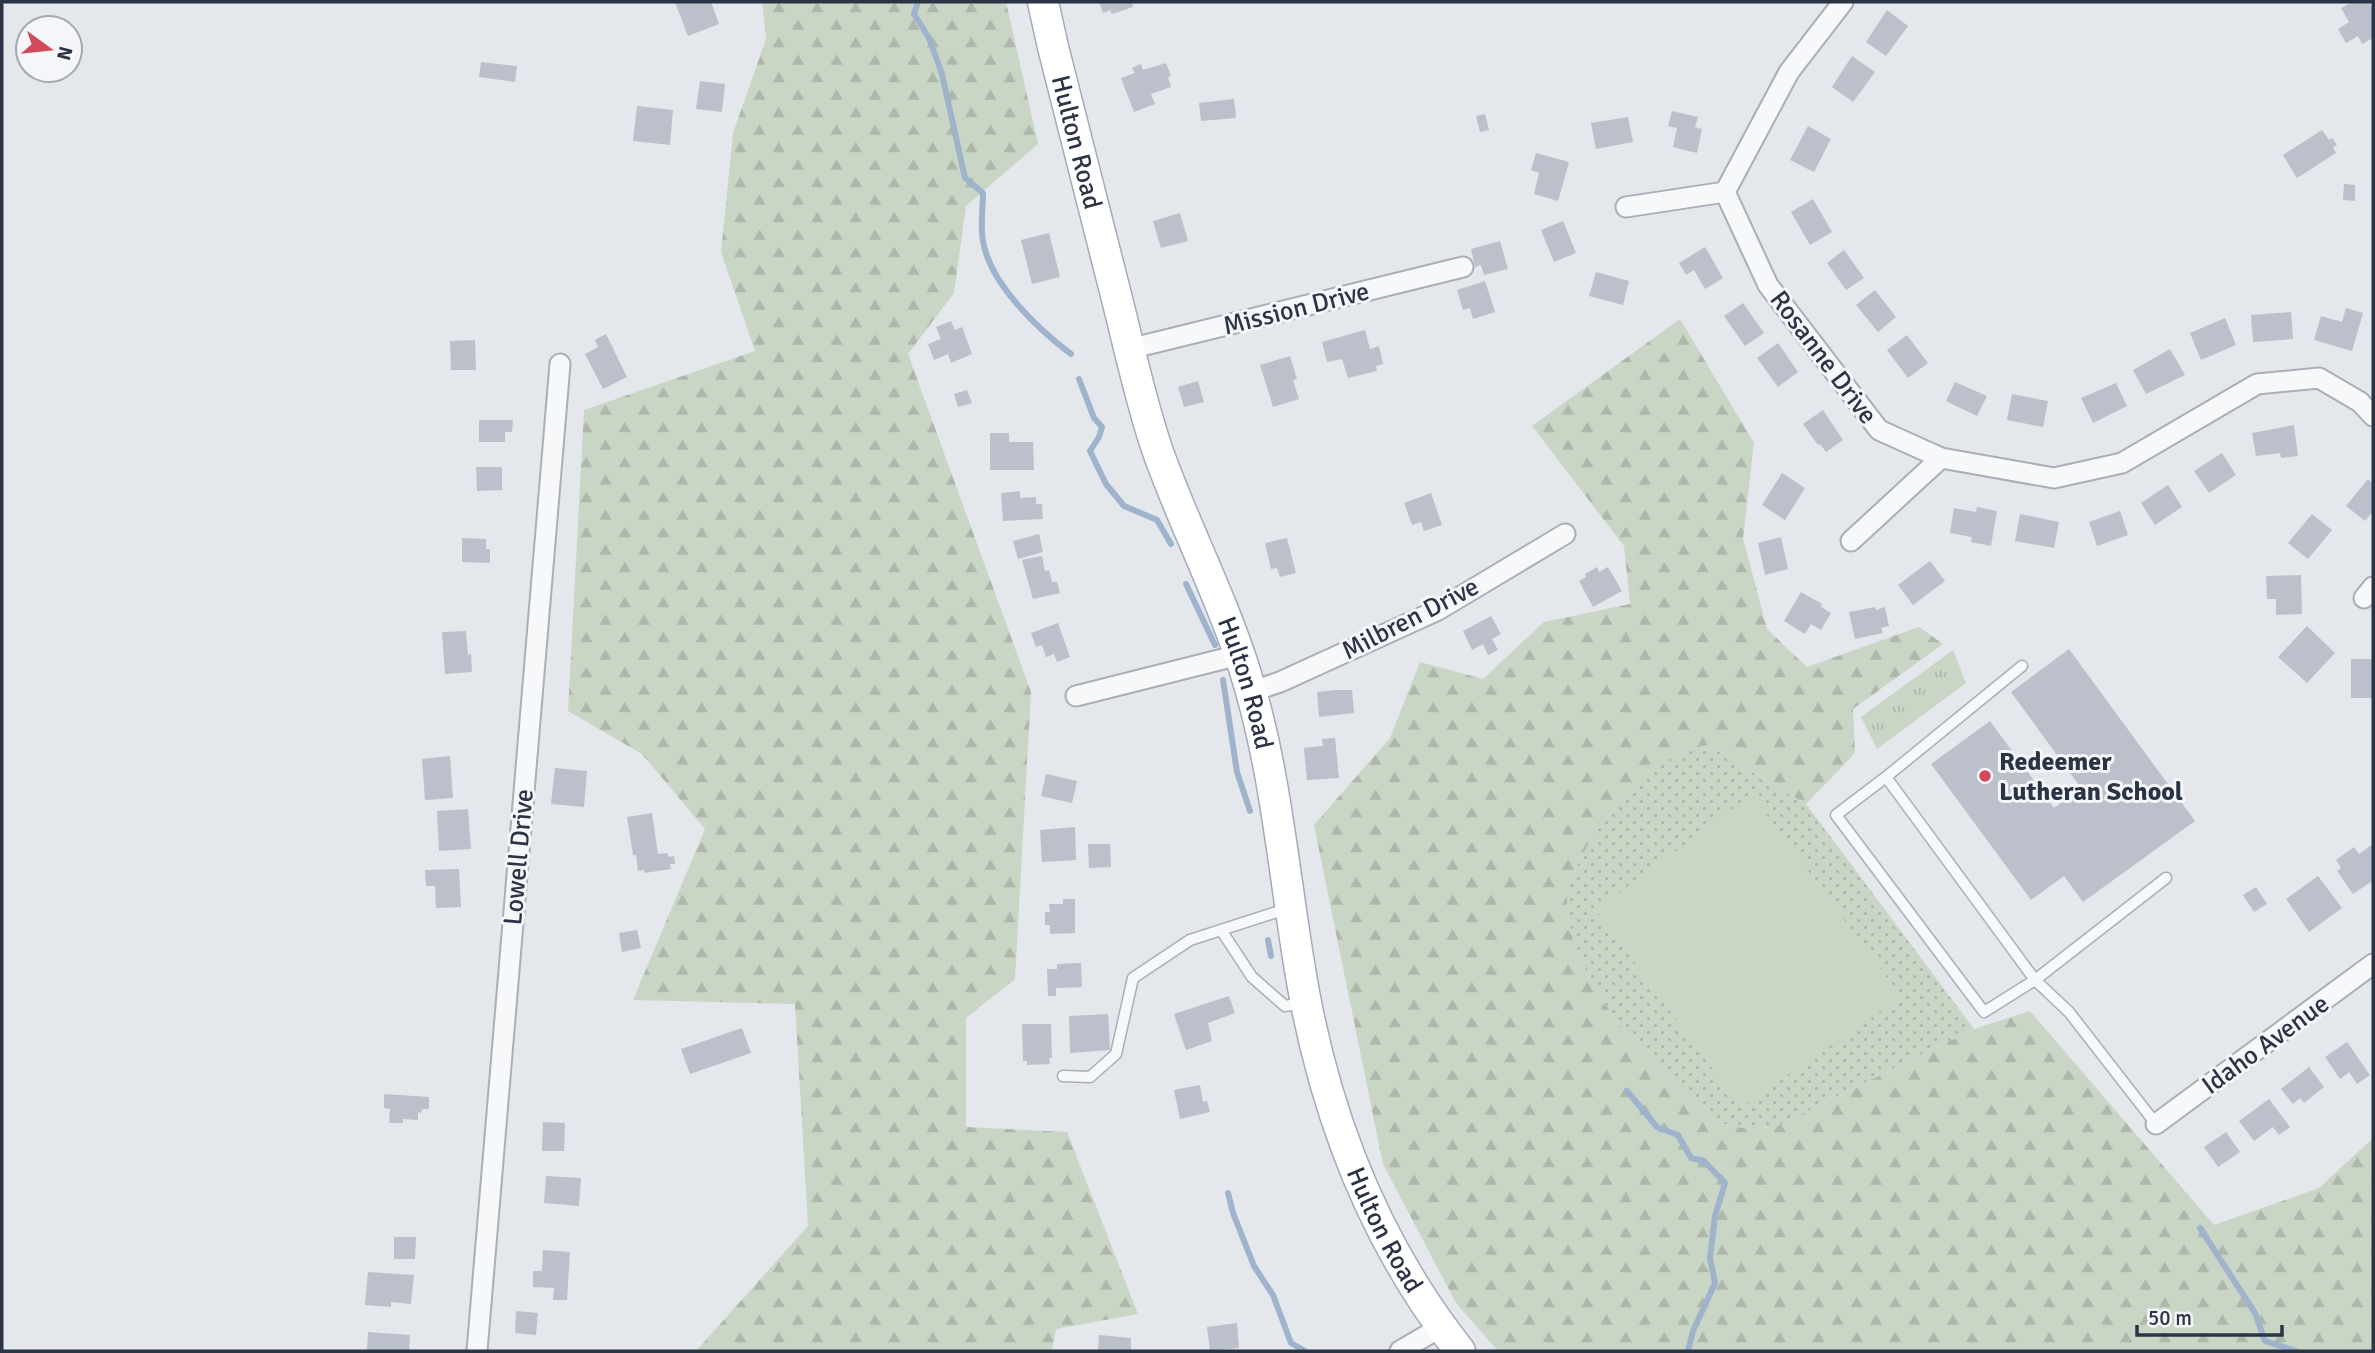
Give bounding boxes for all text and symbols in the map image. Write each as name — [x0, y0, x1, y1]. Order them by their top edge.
north arrow — [14, 14, 84, 84]
text: N — [51, 44, 78, 63]
street label: Hulton Road — [1044, 72, 1108, 213]
street label: Mission Drive — [1220, 275, 1373, 343]
street label: Rosanne Drive — [1763, 285, 1884, 431]
street label: Milbren Drive — [1337, 571, 1484, 667]
street label: Hulton Road — [1210, 612, 1280, 752]
place label: Redeemer Lutheran School — [1999, 746, 2183, 808]
marker: Redeemer Lutheran School — [1977, 768, 1993, 784]
street label: Lowell Drive — [497, 788, 541, 926]
street label: Idaho Avenue — [2196, 988, 2335, 1102]
street label: Hulton Road — [1339, 1162, 1429, 1299]
scale bar — [2137, 1294, 2282, 1338]
text: 50 m — [2148, 1305, 2192, 1331]

